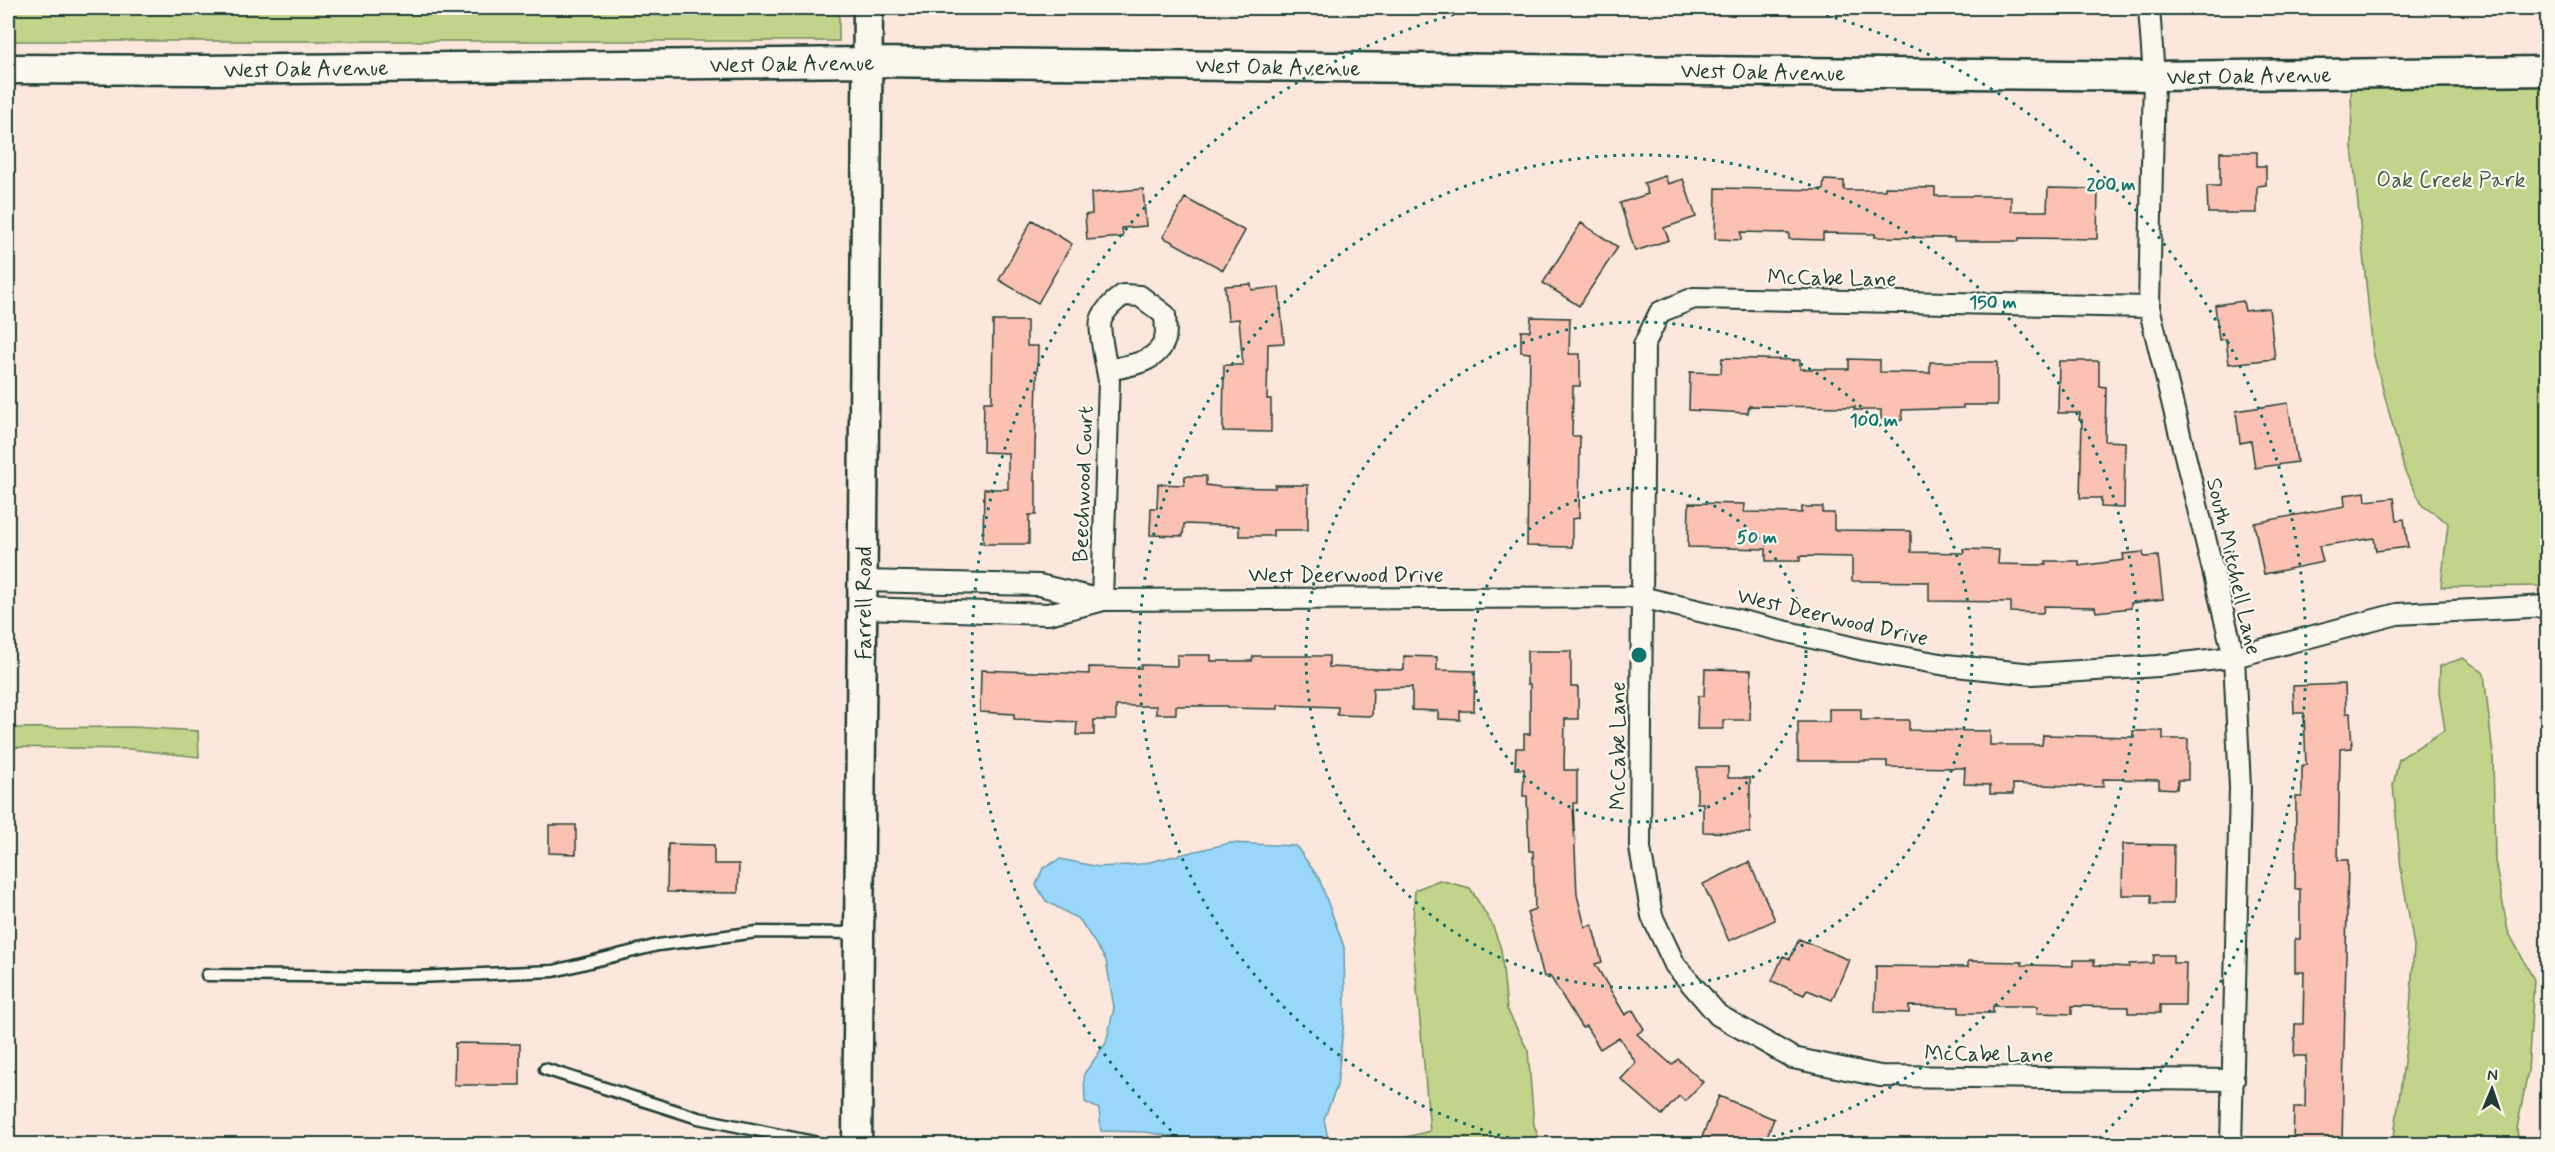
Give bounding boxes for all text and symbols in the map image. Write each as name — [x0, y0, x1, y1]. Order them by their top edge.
street label: West Oak Avenue — [709, 50, 875, 80]
street label: West Oak Avenue — [1195, 53, 1361, 83]
street label: West Oak Avenue — [223, 55, 389, 85]
street label: West Oak Avenue — [1680, 58, 1846, 88]
street label: West Oak Avenue — [2166, 62, 2332, 92]
park label: Oak Creek Park — [2376, 167, 2526, 195]
text: 200 m — [2086, 173, 2136, 197]
street label: McCabe Lane — [1767, 264, 1897, 294]
text: 150 m — [1969, 291, 2017, 315]
street label: Beechwood Court — [1067, 405, 1101, 563]
text: 100 m — [1850, 409, 1898, 433]
street label: South Mitchell Lane — [2199, 475, 2267, 658]
text: 50 m — [1737, 526, 1777, 550]
street label: Farrell Road — [851, 546, 879, 660]
street label: West Deerwood Drive — [1248, 562, 1444, 590]
street label: West Deerwood Drive — [1734, 582, 1931, 654]
centre of rings — [1629, 645, 1649, 665]
street label: McCabe Lane — [1605, 681, 1633, 811]
street label: McCabe Lane — [1924, 1040, 2054, 1070]
north arrow — [2462, 1059, 2522, 1119]
text: N — [2487, 1065, 2498, 1086]

